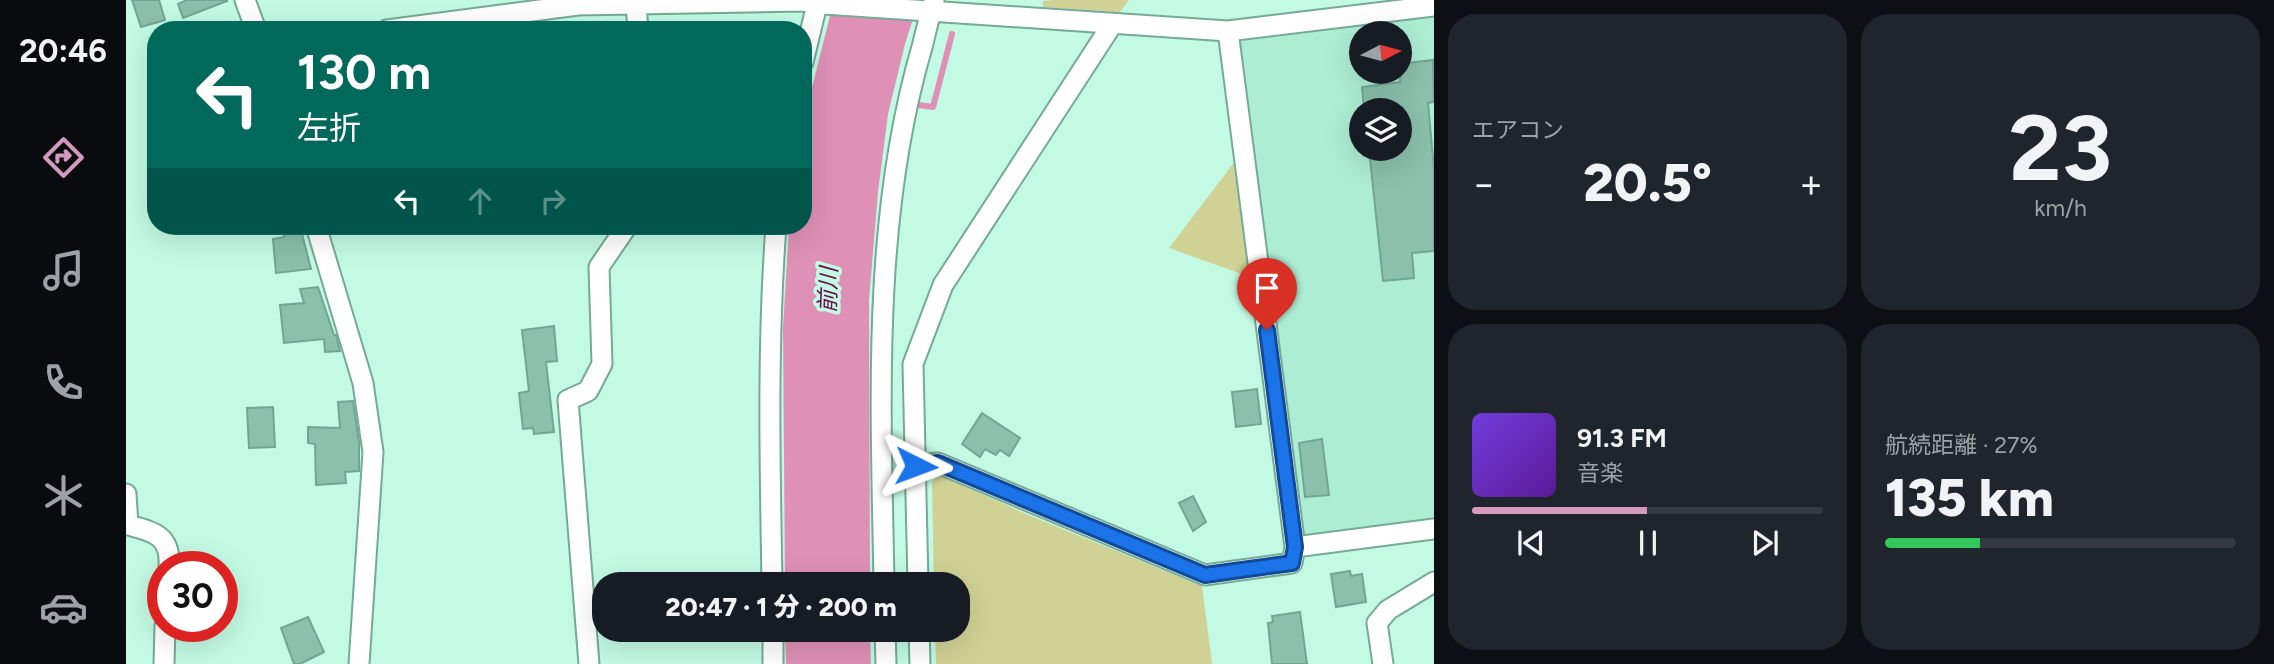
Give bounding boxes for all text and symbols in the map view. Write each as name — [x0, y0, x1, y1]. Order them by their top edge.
north arrow — [1349, 21, 1412, 84]
map controls — [1349, 21, 1412, 161]
text: 20:46 — [19, 32, 107, 70]
text: 130 m — [297, 42, 431, 101]
icon: left — [182, 49, 273, 140]
text: 23 — [2009, 94, 2112, 203]
button: layers — [1349, 98, 1412, 161]
text: 左折 — [297, 109, 361, 147]
text: エアコン — [1472, 116, 1564, 144]
icon: directions — [39, 133, 88, 182]
text: 20.5° — [1583, 152, 1712, 214]
text: − — [1472, 161, 1496, 207]
text: + — [1799, 161, 1823, 207]
icon: left — [388, 182, 426, 220]
icon: ahead — [461, 182, 499, 220]
icon: right — [534, 182, 572, 220]
text: km/h — [2034, 194, 2087, 222]
icon: music — [39, 246, 88, 295]
pin — [1237, 258, 1297, 330]
water label: 前川 — [813, 264, 843, 313]
icon: arrive — [1248, 269, 1286, 307]
icon: phone — [39, 358, 88, 407]
text: 91.3 FM — [1577, 422, 1667, 454]
position arrow — [879, 429, 953, 503]
text: 航続距離 · 27% — [1885, 431, 2038, 459]
text: 音楽 — [1577, 459, 1623, 487]
text: 135 km — [1885, 467, 2054, 529]
icon: climate — [39, 471, 88, 520]
icon: previous — [1512, 524, 1550, 562]
icon: pause — [1629, 524, 1667, 562]
icon: next — [1746, 524, 1784, 562]
speed limit sign: 30 — [147, 551, 238, 642]
icon: car — [39, 583, 88, 632]
text: 20:47 · 1 分 · 200 m — [665, 591, 897, 623]

